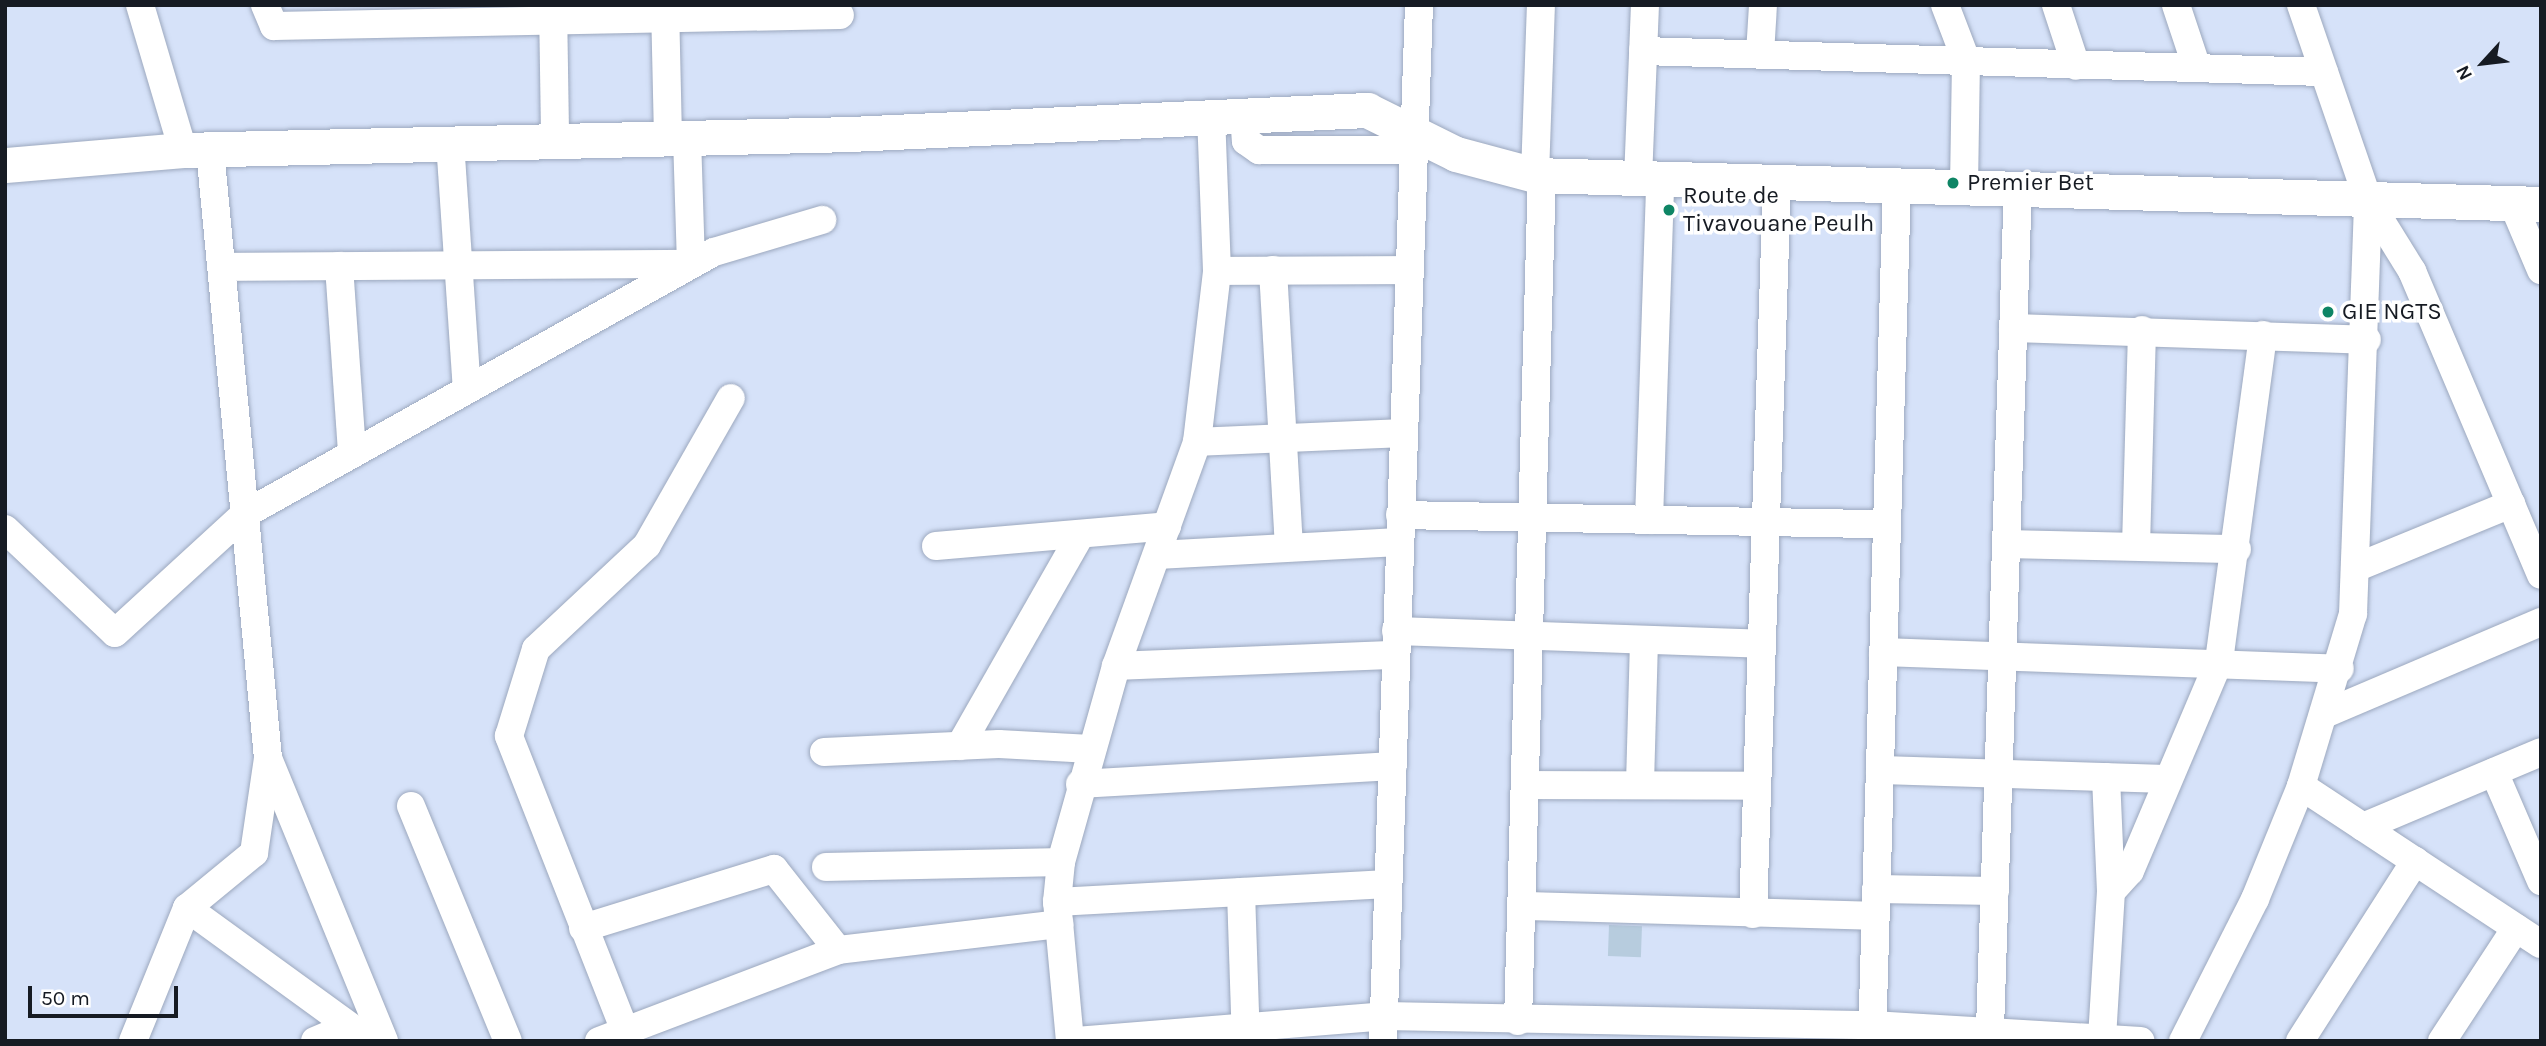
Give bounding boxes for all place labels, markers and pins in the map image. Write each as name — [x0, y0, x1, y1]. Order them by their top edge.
place label: Premier Bet — [1967, 169, 2094, 197]
marker: Premier Bet — [1945, 175, 1961, 191]
place label: Route de Tivavouane Peulh — [1683, 182, 1874, 238]
marker: Route de Tivavouane Peulh — [1661, 202, 1677, 218]
place label: GIE NGTS — [2342, 298, 2442, 326]
marker: GIE NGTS — [2320, 304, 2336, 320]

